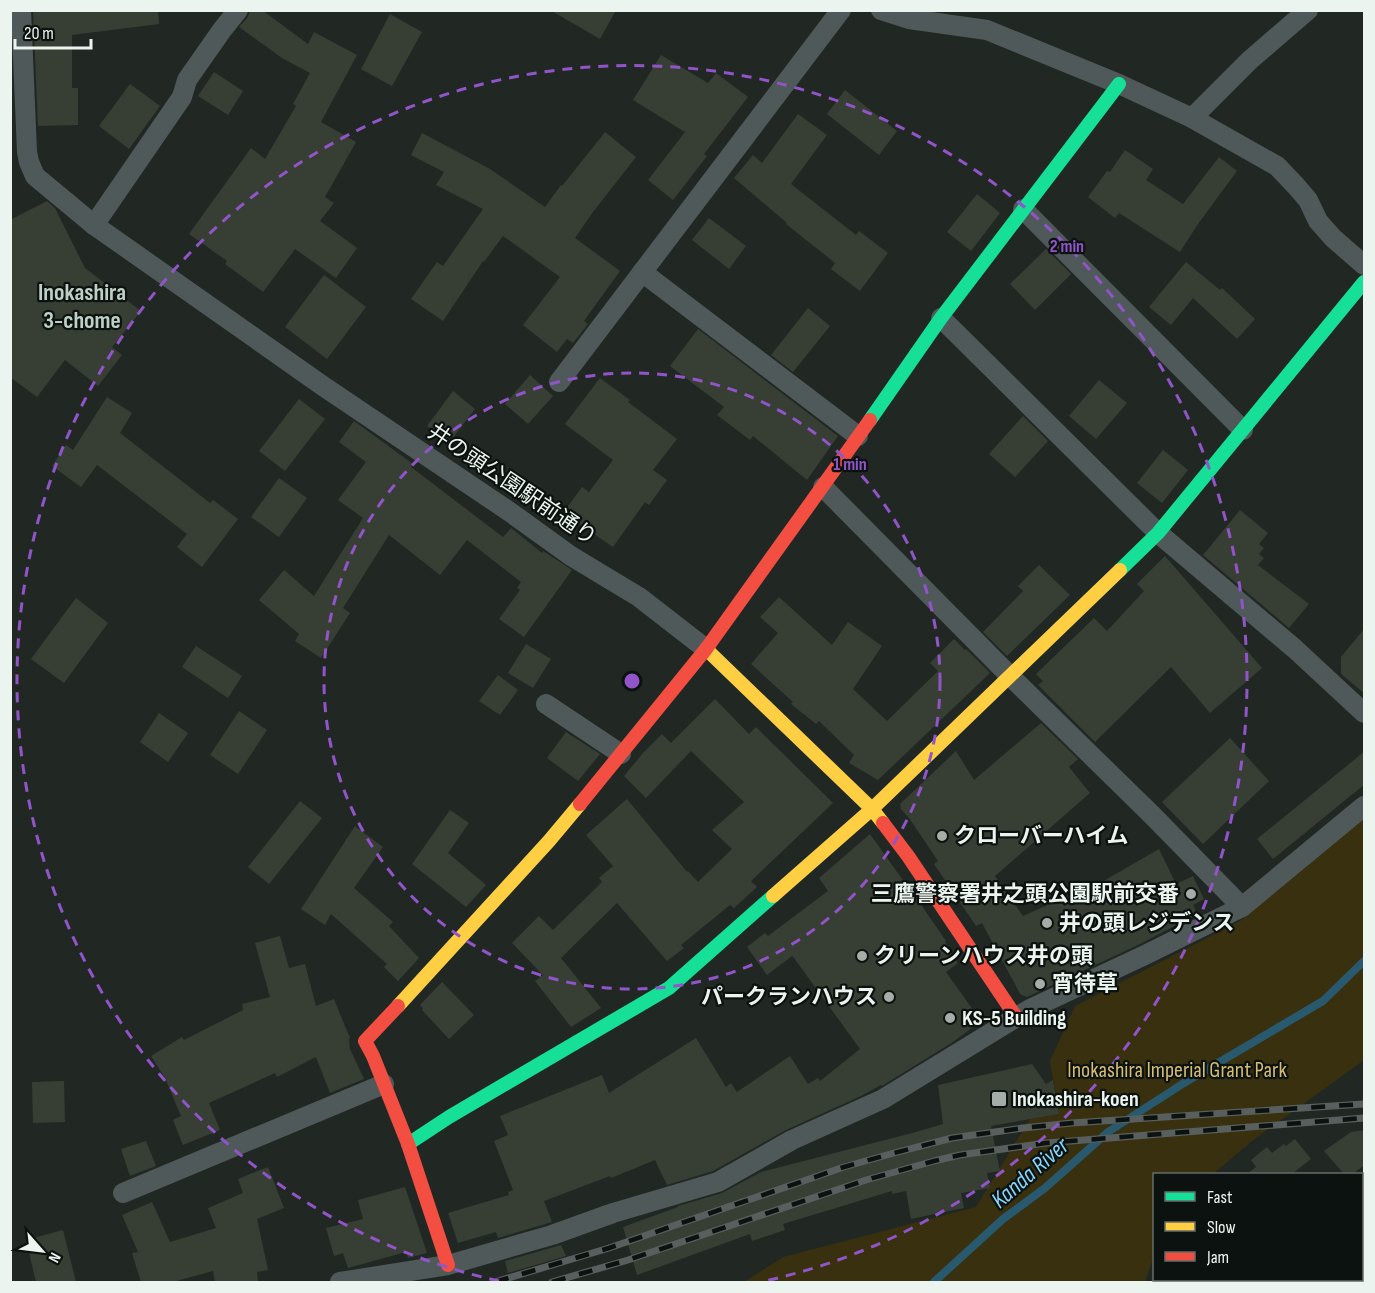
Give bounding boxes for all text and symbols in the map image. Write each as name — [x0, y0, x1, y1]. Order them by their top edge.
scale bar — [15, 12, 92, 50]
text: 20 m — [24, 23, 54, 44]
text: 2 min — [1050, 236, 1084, 257]
district label: Inokashira 3-chome — [38, 278, 126, 335]
street label: 井の頭公園駅前通り — [422, 418, 602, 552]
text: 1 min — [833, 454, 867, 475]
centre of rings — [622, 671, 642, 691]
place label: クローバーハイム — [954, 823, 1128, 850]
marker: クローバーハイム — [935, 829, 949, 843]
place label: 三鷹警察署井之頭公園駅前交番 — [871, 881, 1179, 908]
marker: 三鷹警察署井之頭公園駅前交番 — [1184, 887, 1198, 901]
place label: 井の頭レジデンス — [1059, 910, 1235, 937]
marker: 井の頭レジデンス — [1040, 916, 1054, 930]
place label: クリーンハウス井の頭 — [874, 943, 1093, 970]
marker: クリーンハウス井の頭 — [855, 949, 869, 963]
place label: 宵待草 — [1052, 971, 1118, 998]
marker: 宵待草 — [1033, 977, 1047, 991]
place label: パークランハウス — [701, 984, 877, 1011]
marker: パークランハウス — [882, 990, 896, 1004]
place label: KS-5 Building — [962, 1005, 1066, 1032]
marker: KS-5 Building — [943, 1011, 957, 1025]
park label: Inokashira Imperial Grant Park — [1067, 1057, 1287, 1084]
place label: Inokashira-koen — [1012, 1086, 1139, 1113]
marker: Inokashira-koen — [990, 1090, 1008, 1108]
water label: Kanda River — [985, 1131, 1076, 1215]
legend — [1153, 1173, 1363, 1281]
text: Fast — [1207, 1187, 1233, 1208]
text: Slow — [1207, 1217, 1236, 1238]
north arrow — [12, 1221, 72, 1281]
text: Jam — [1206, 1247, 1229, 1268]
text: N — [44, 1249, 64, 1266]

